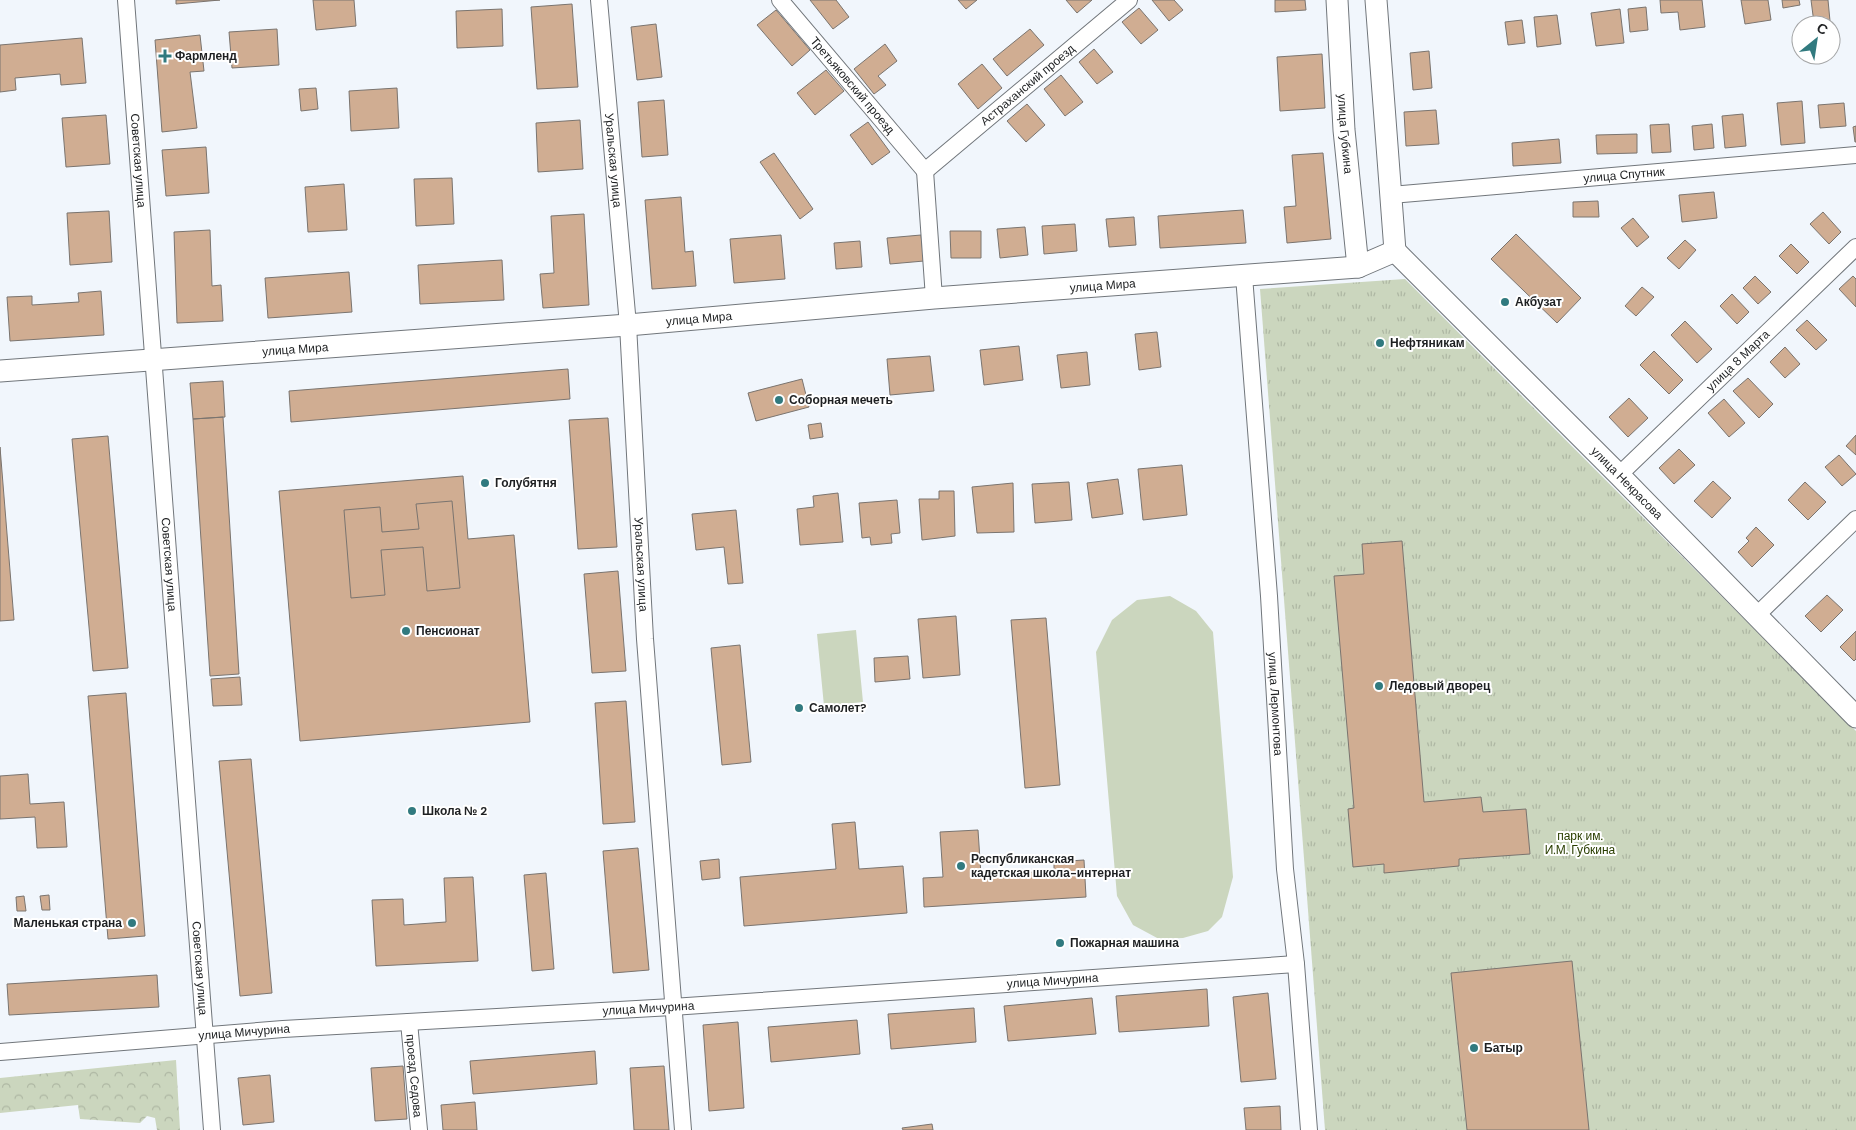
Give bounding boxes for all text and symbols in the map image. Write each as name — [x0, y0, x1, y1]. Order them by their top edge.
north arrow — [1791, 15, 1841, 65]
text: С — [1814, 18, 1831, 39]
street label: Третьяковский проезд — [807, 33, 898, 137]
street label: Астраханский проезд — [977, 41, 1078, 129]
place label: Фармленд — [175, 48, 237, 64]
marker: Фармленд — [159, 50, 171, 62]
street label: улица Губкина — [1334, 93, 1356, 175]
street label: Уральская улица — [601, 112, 626, 209]
street label: Советская улица — [127, 113, 150, 208]
street label: улица Спутник — [1583, 163, 1666, 186]
street label: улица Мира — [1069, 275, 1137, 296]
place label: Акбузат — [1515, 294, 1562, 310]
marker: Акбузат — [1499, 296, 1511, 308]
street label: улица Мира — [665, 308, 733, 330]
street label: улица 8 Марта — [1703, 326, 1773, 395]
place label: Нефтяникам — [1390, 335, 1465, 351]
marker: Нефтяникам — [1374, 337, 1386, 349]
street label: улица Мира — [262, 339, 329, 360]
place label: Соборная мечеть — [789, 392, 893, 408]
marker: Соборная мечеть — [773, 394, 785, 406]
street label: улица Некрасова — [1587, 443, 1666, 523]
place label: Голубятня — [495, 475, 557, 491]
marker: Голубятня — [479, 477, 491, 489]
street label: Советская улица — [157, 517, 181, 612]
street label: Уральская улица — [630, 517, 652, 612]
place label: Пенсионат — [416, 623, 480, 639]
marker: Пенсионат — [400, 625, 412, 637]
street label: улица Лермонтова — [1264, 651, 1286, 757]
place label: Ледовый дворец — [1389, 678, 1491, 694]
marker: Ледовый дворец — [1373, 680, 1385, 692]
place label: Самолет? — [809, 700, 867, 716]
marker: Самолет? — [793, 702, 805, 714]
place label: Школа № 2 — [422, 803, 487, 819]
marker: Школа № 2 — [406, 805, 418, 817]
park label: парк им. И.М. Губкина — [1545, 828, 1616, 858]
place label: Республиканская кадетская школа-интернат — [971, 851, 1131, 881]
marker: Республиканская кадетская школа-интернат — [955, 860, 967, 872]
place label: Маленькая страна — [13, 915, 122, 931]
marker: Маленькая страна — [126, 917, 138, 929]
street label: Советская улица — [188, 921, 211, 1016]
place label: Пожарная машина — [1070, 935, 1179, 951]
marker: Пожарная машина — [1054, 937, 1066, 949]
street label: улица Мичурина — [1006, 970, 1099, 992]
street label: улица Мичурина — [602, 997, 695, 1019]
street label: улица Мичурина — [198, 1021, 291, 1044]
street label: проезд Седова — [402, 1033, 426, 1118]
place label: Батыр — [1484, 1040, 1523, 1056]
marker: Батыр — [1468, 1042, 1480, 1054]

